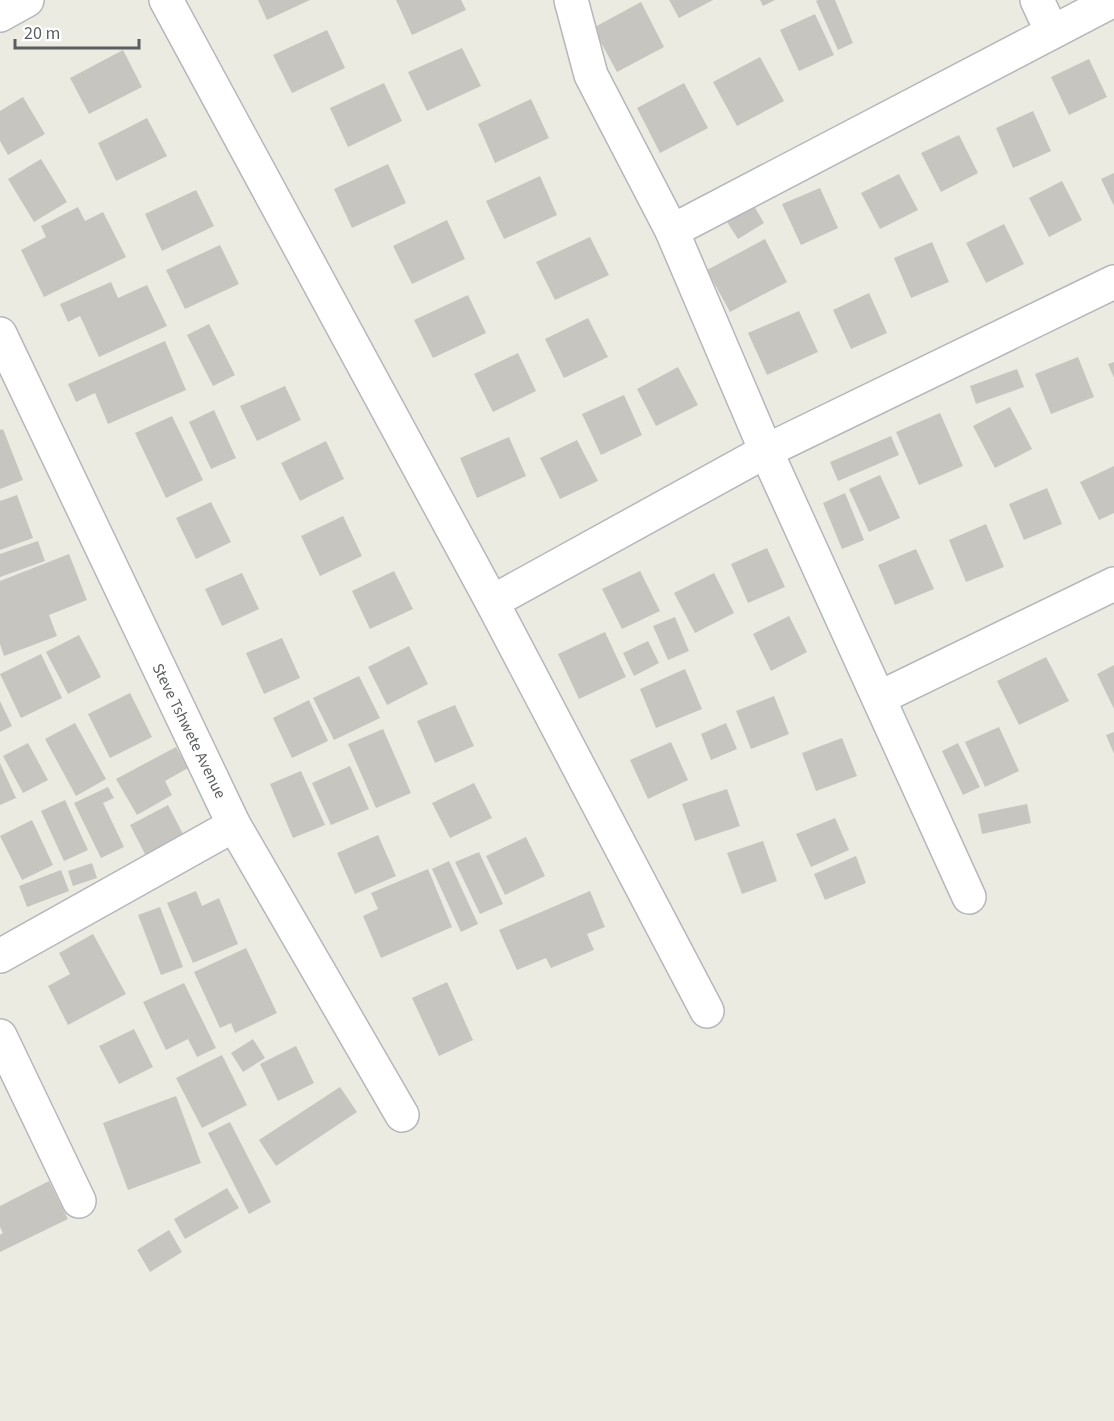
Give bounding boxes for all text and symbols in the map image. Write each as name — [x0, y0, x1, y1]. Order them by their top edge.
scale bar — [15, 12, 140, 50]
text: 20 m — [24, 21, 60, 46]
street label: Steve Tshwete Avenue — [147, 660, 231, 802]

